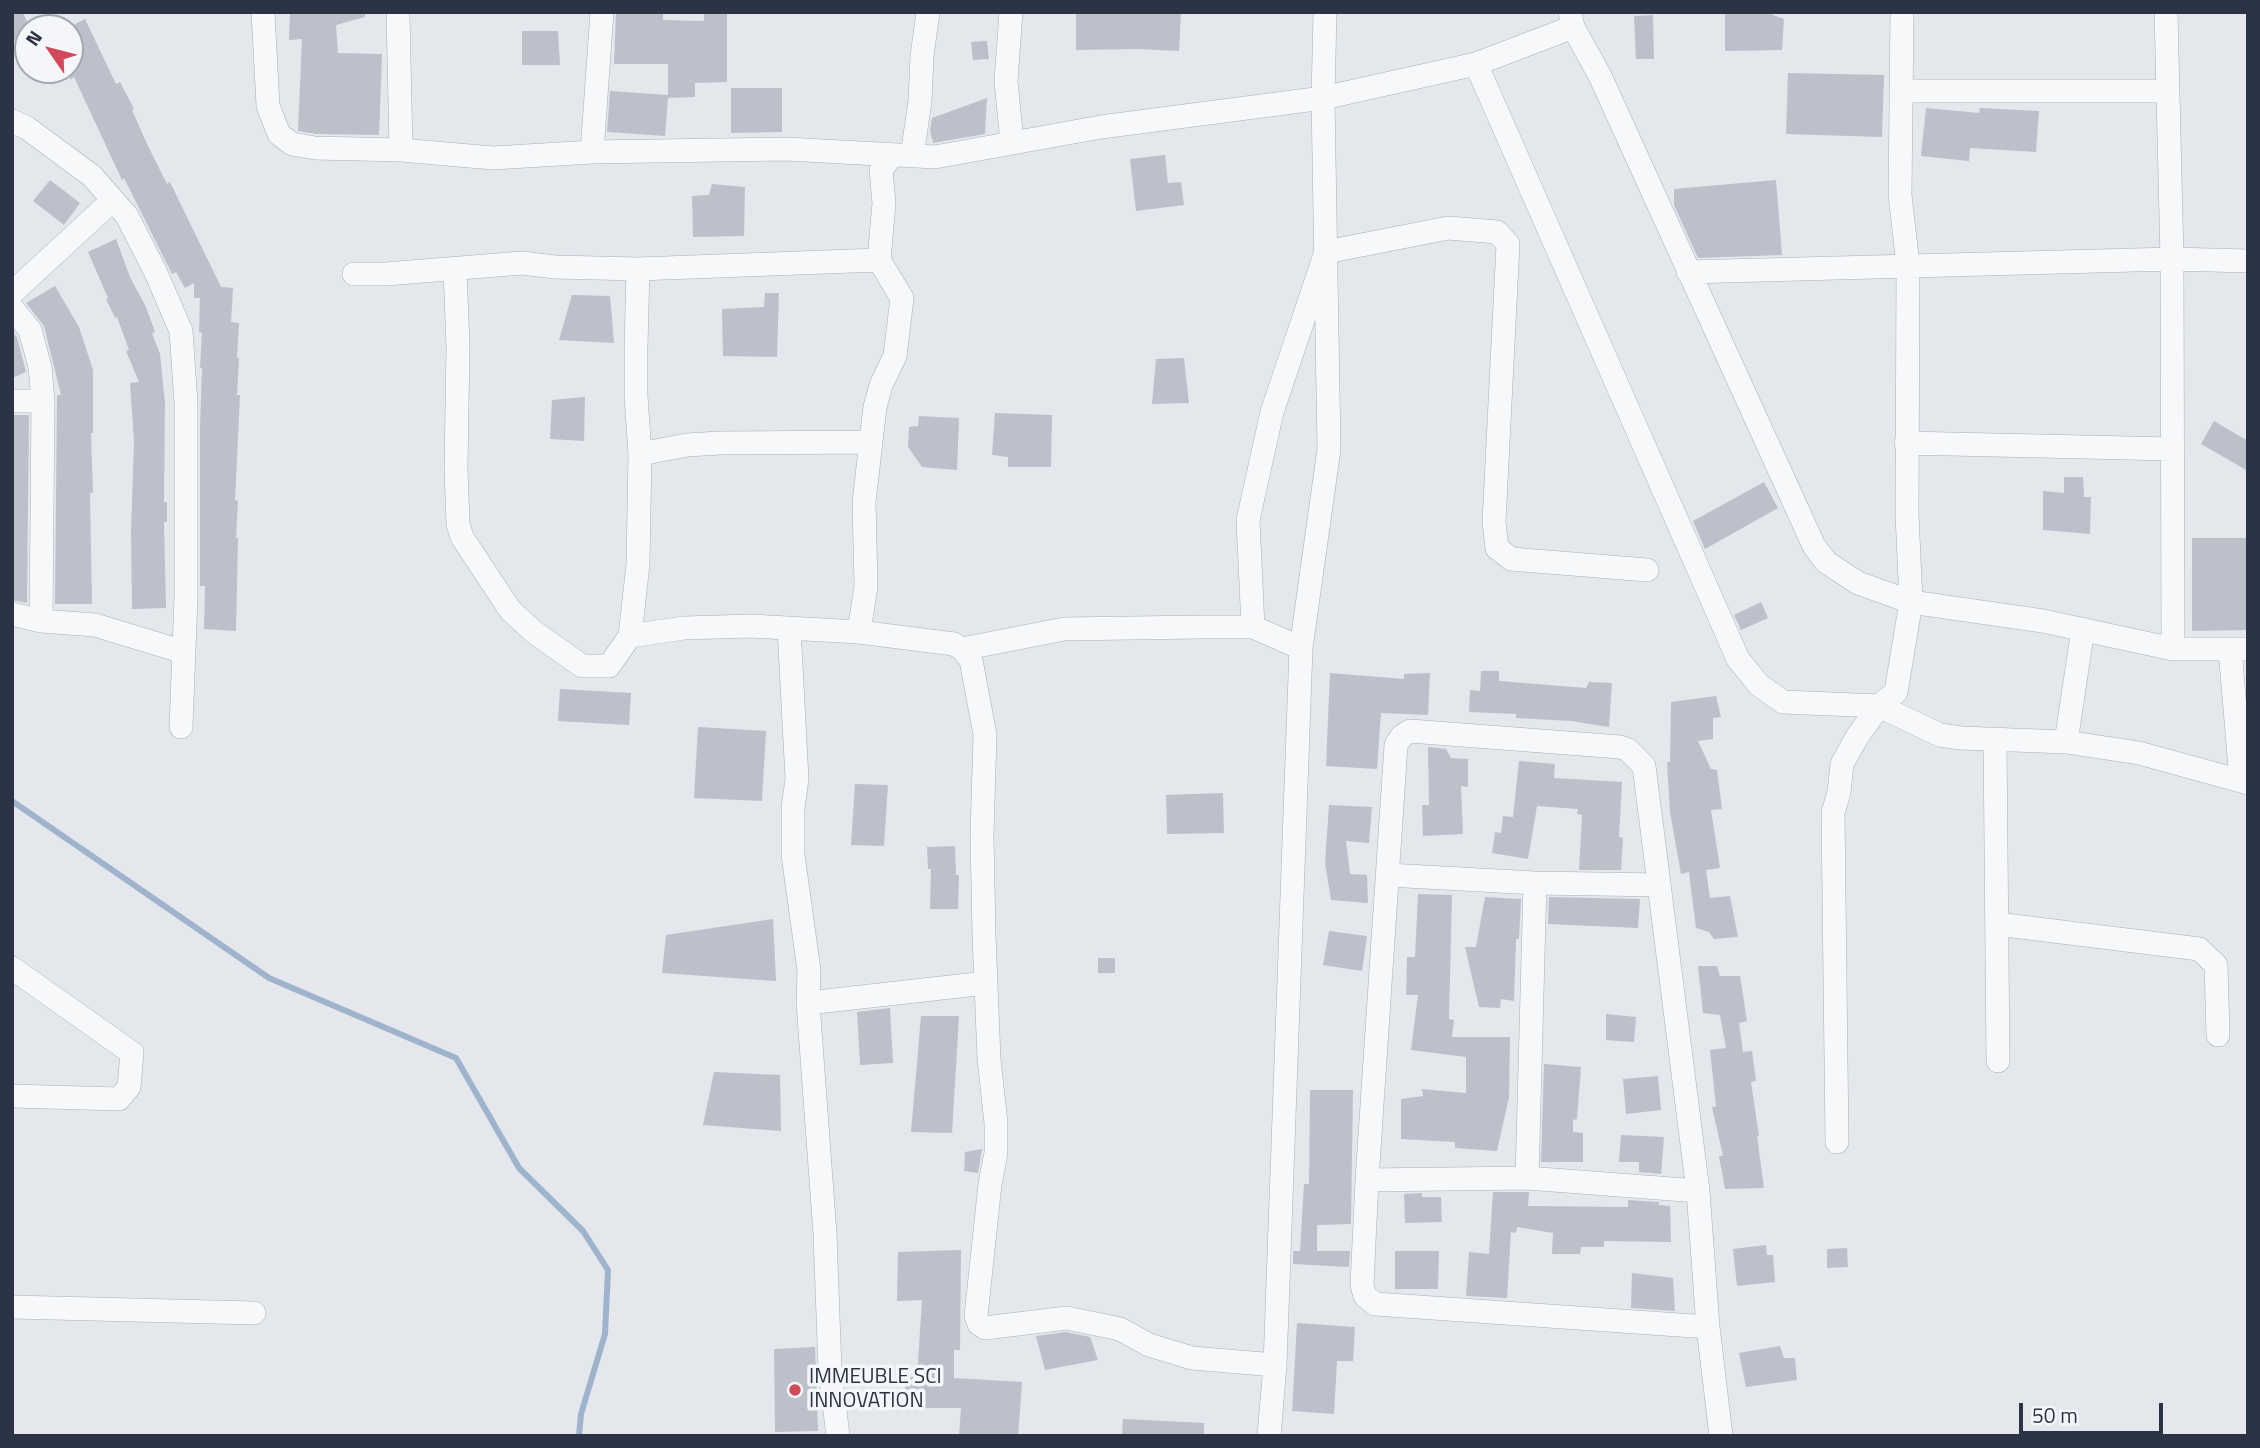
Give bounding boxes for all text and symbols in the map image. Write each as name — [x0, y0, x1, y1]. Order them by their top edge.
north arrow — [14, 14, 84, 84]
text: N — [17, 24, 49, 52]
place label: IMMEUBLE SCI INNOVATION — [809, 1365, 942, 1415]
marker: IMMEUBLE SCI INNOVATION — [787, 1382, 803, 1398]
scale bar — [2022, 1388, 2166, 1432]
text: 50 m — [2032, 1399, 2078, 1431]

